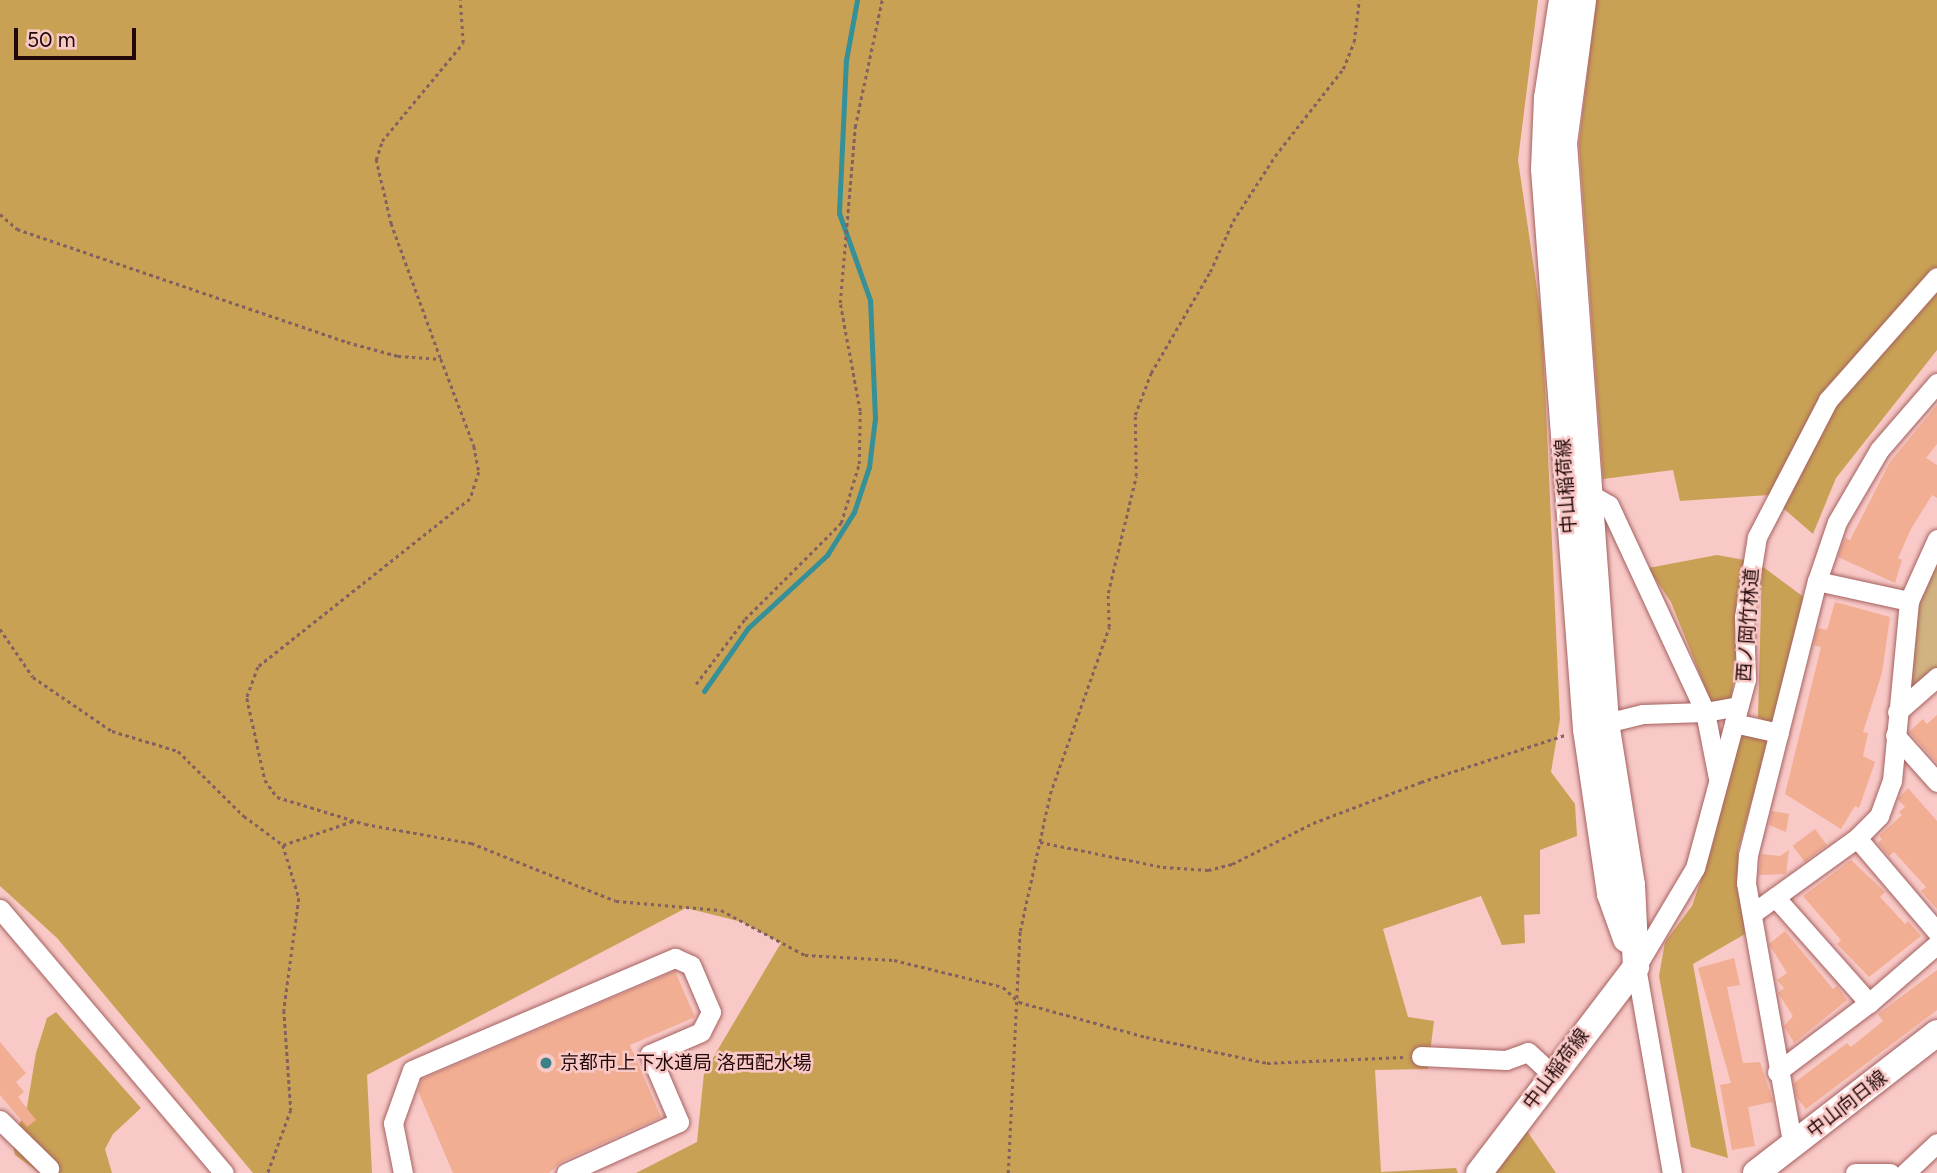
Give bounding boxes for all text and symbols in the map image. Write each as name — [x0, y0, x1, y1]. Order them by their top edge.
scale bar — [18, 14, 140, 58]
text: 50 m — [27, 27, 76, 52]
street label: 中山稲荷線 — [1551, 438, 1581, 534]
street label: 西ノ岡竹林道 — [1733, 567, 1763, 683]
street label: 中山稲荷線 — [1518, 1024, 1594, 1114]
place label: 京都市上下水道局 洛西配水場 — [560, 1052, 812, 1074]
marker: 京都市上下水道局 洛西配水場 — [538, 1055, 554, 1071]
street label: 中山向日線 — [1803, 1066, 1891, 1142]

